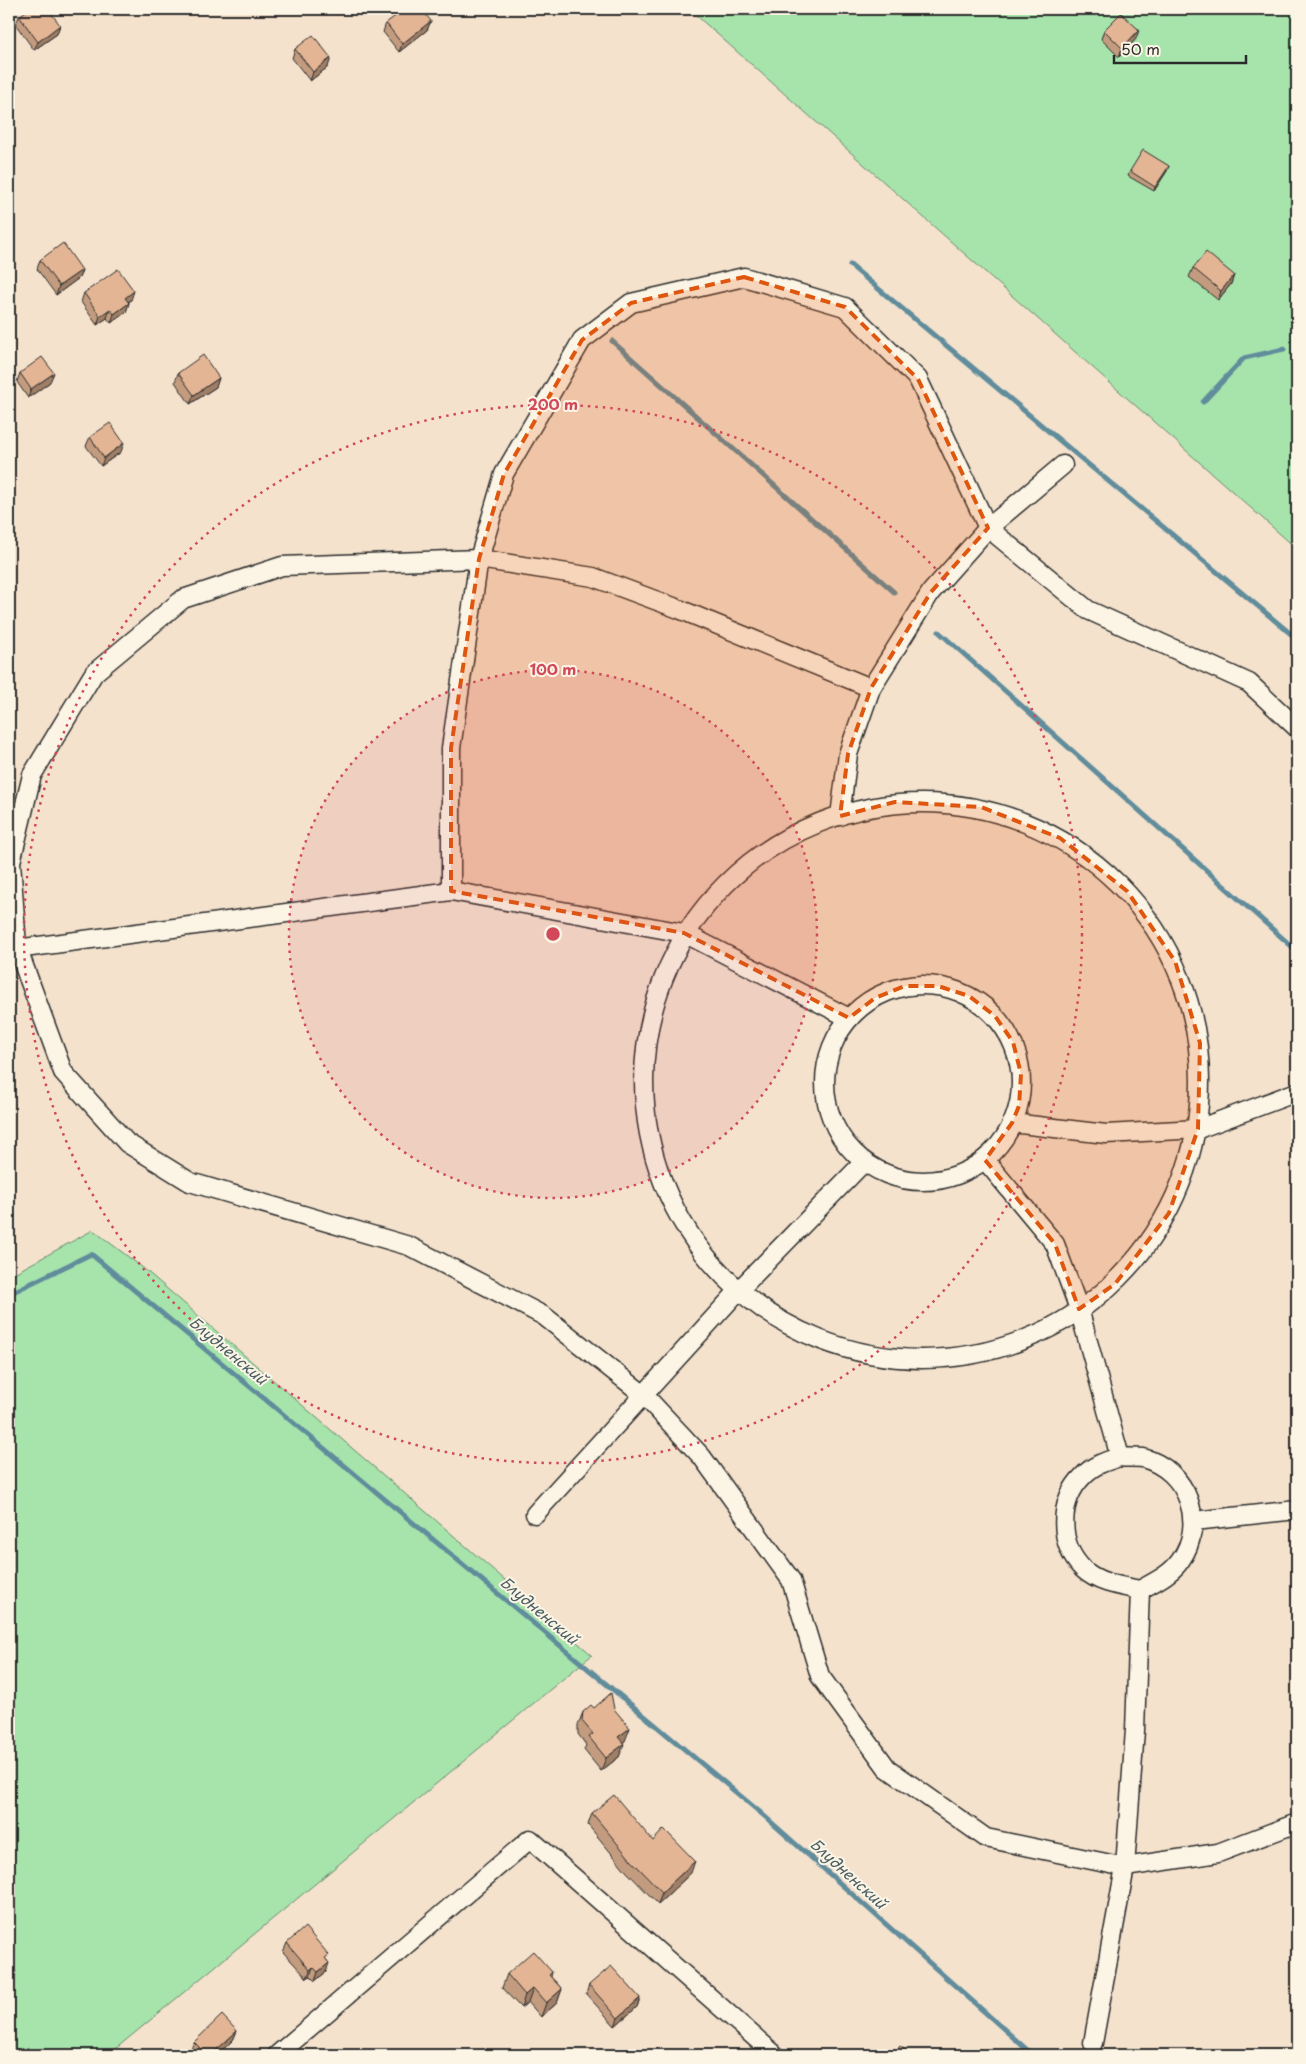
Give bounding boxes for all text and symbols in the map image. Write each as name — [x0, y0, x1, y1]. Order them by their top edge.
scale bar — [1114, 32, 1246, 64]
text: 50 m — [1121, 37, 1160, 60]
text: 200 m — [528, 392, 578, 415]
text: 100 m — [530, 657, 576, 680]
centre of rings — [544, 925, 562, 943]
water label: Блудненский — [185, 1310, 275, 1391]
water label: Блудненский — [496, 1570, 586, 1651]
water label: Блудненский — [806, 1832, 894, 1915]

